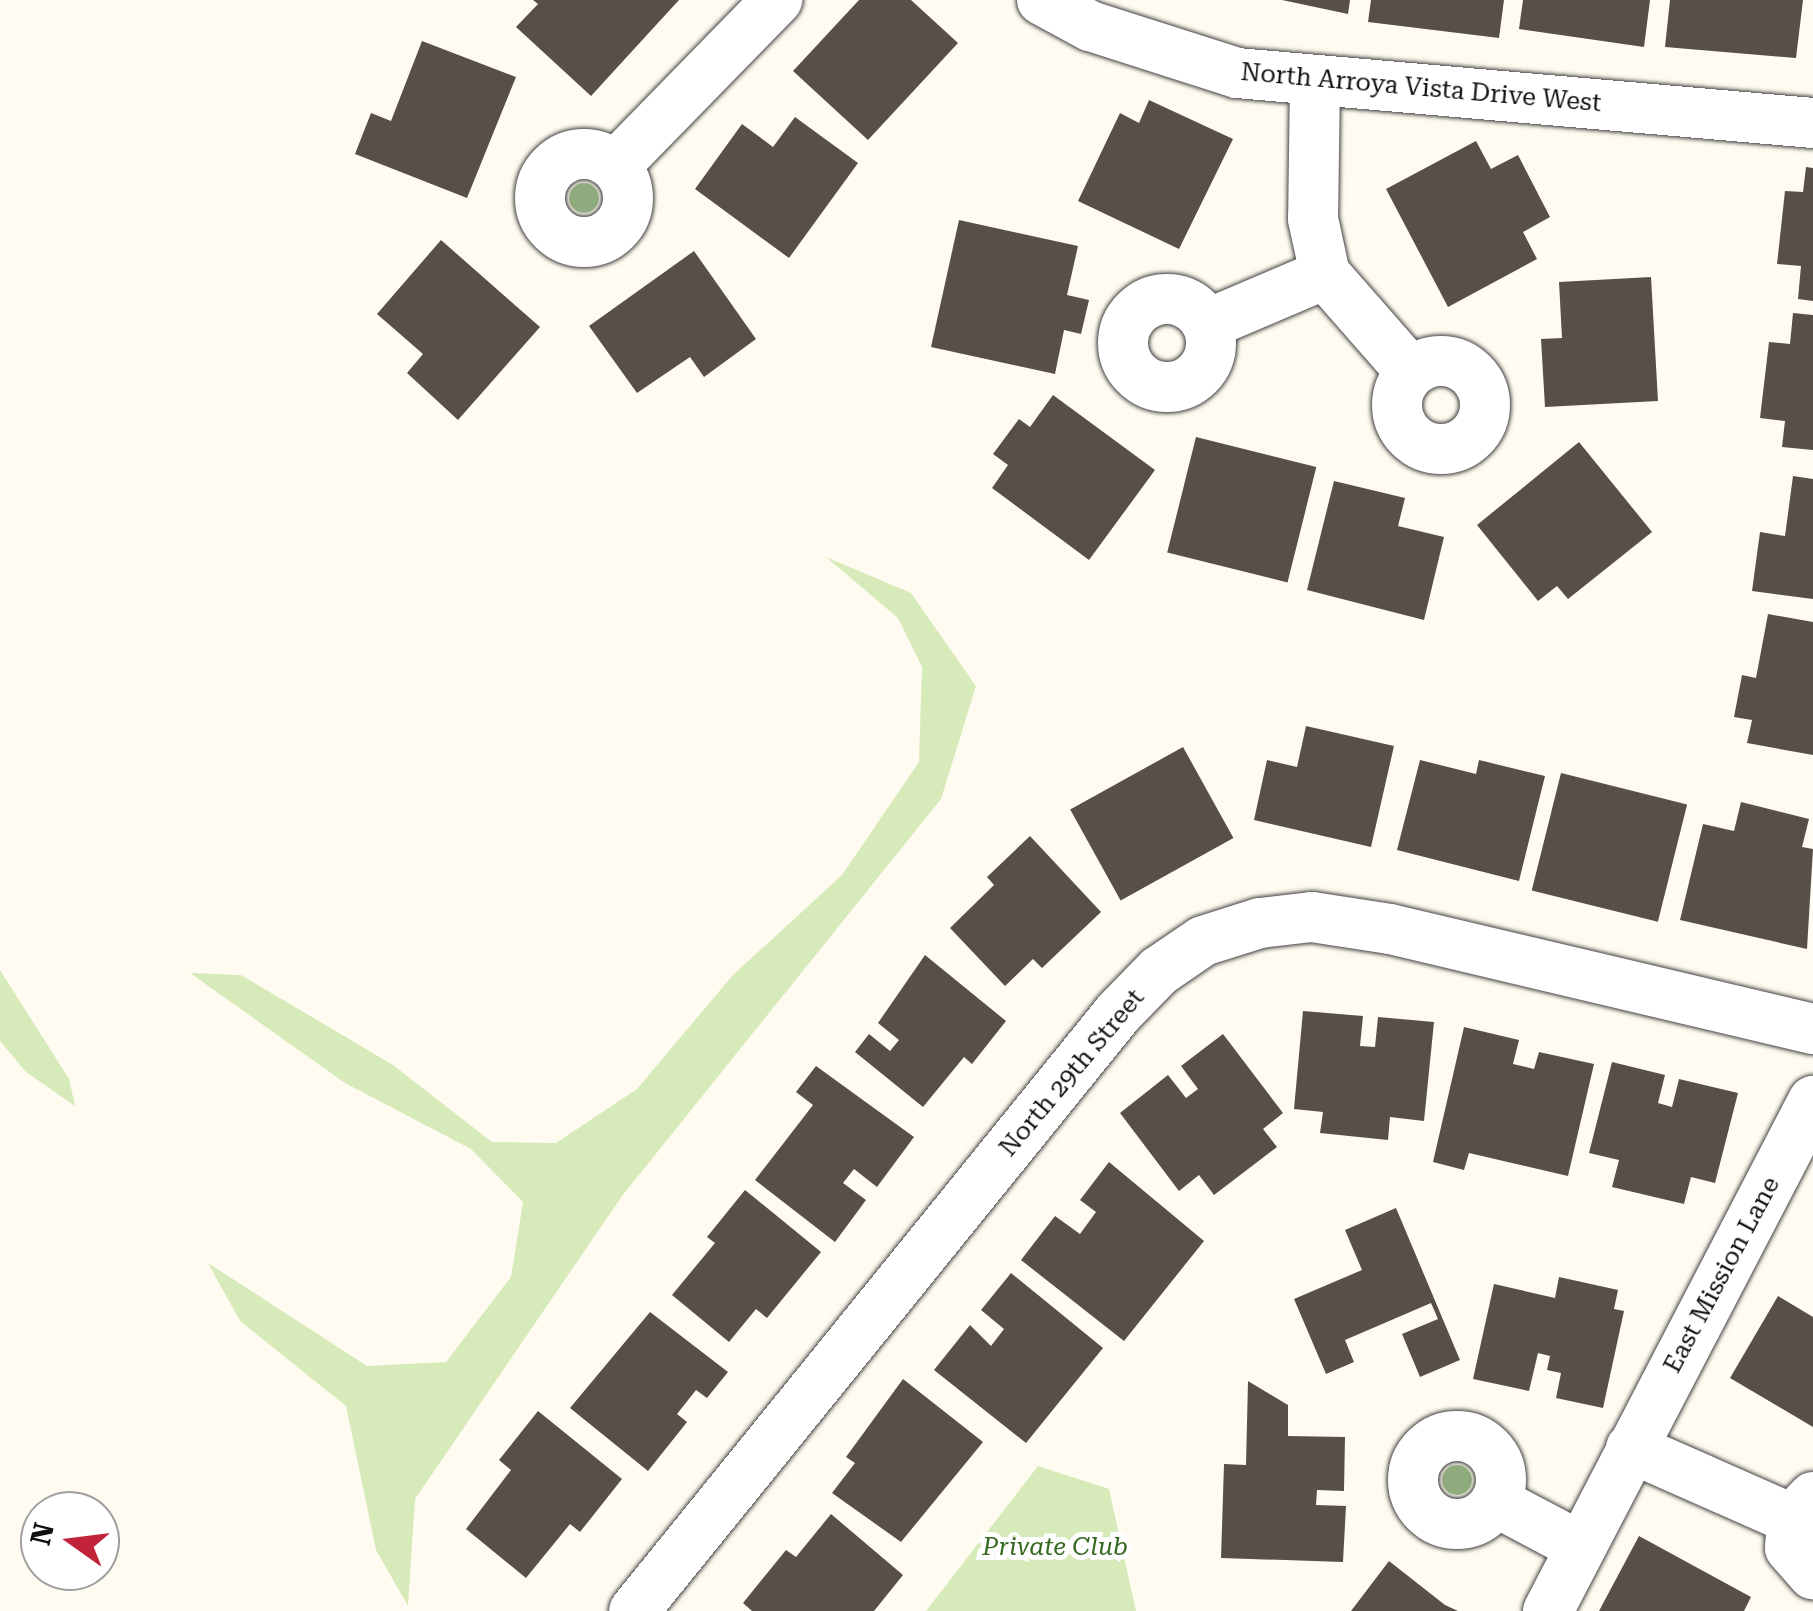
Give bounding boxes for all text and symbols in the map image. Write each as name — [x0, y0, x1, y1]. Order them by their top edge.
street label: North Arroya Vista Drive West — [1240, 57, 1602, 119]
street label: North 29th Street — [993, 983, 1151, 1163]
street label: East Mission Lane — [1658, 1172, 1786, 1378]
north arrow — [20, 1491, 120, 1591]
text: N — [24, 1520, 61, 1549]
park label: Private Club — [982, 1532, 1128, 1562]

